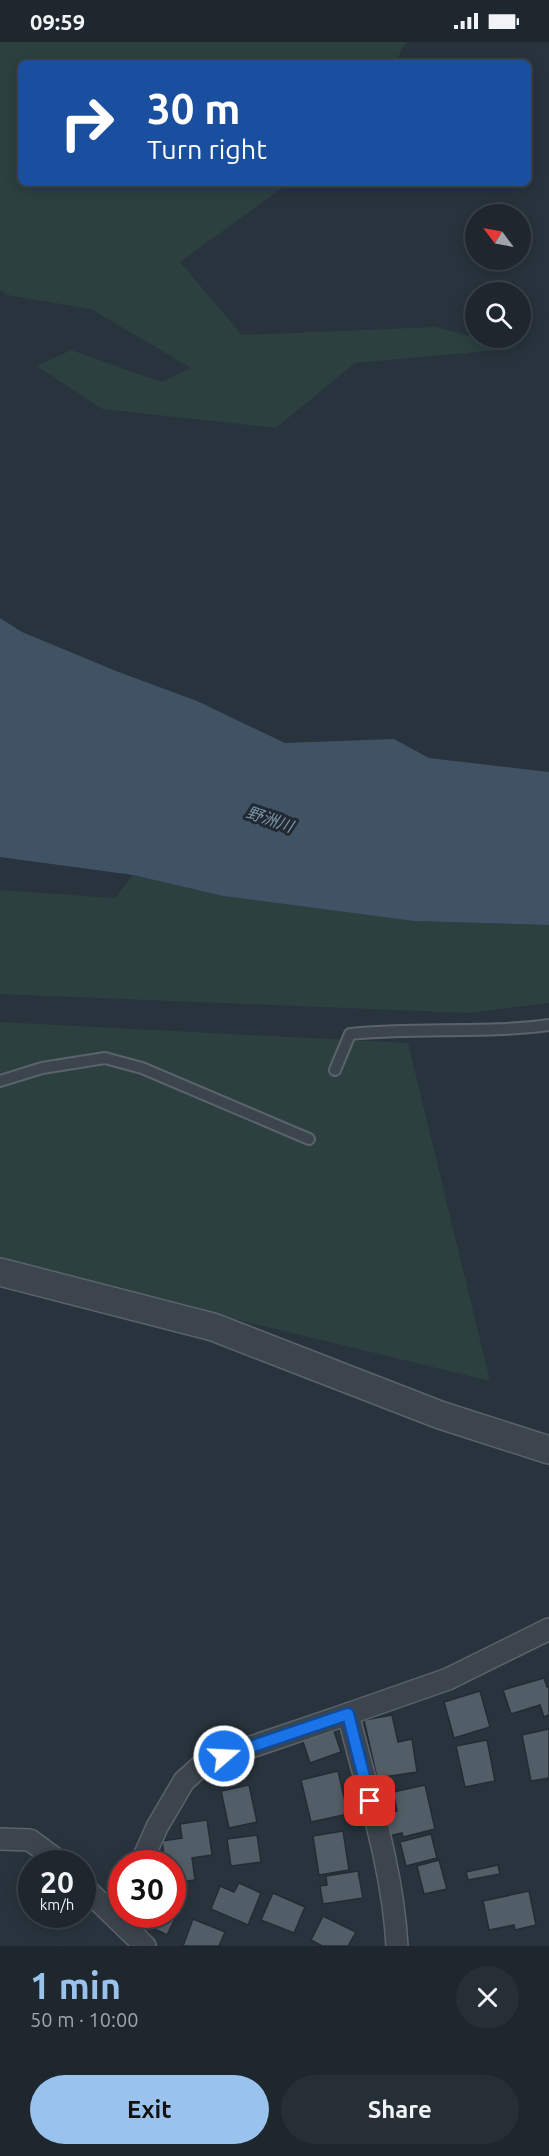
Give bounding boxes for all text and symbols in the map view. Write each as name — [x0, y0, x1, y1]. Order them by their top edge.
text: 09:59 — [30, 9, 85, 34]
icon: right — [48, 84, 126, 162]
text: 30 m — [147, 85, 241, 132]
text: Turn right — [147, 134, 267, 164]
north arrow — [465, 204, 531, 270]
map controls — [465, 204, 531, 348]
button: search — [465, 282, 531, 348]
water label: 野洲川 — [244, 803, 298, 836]
position arrow — [192, 1724, 256, 1788]
pin — [344, 1775, 395, 1826]
icon: arrive — [353, 1784, 386, 1817]
speed limit sign: 30 — [108, 1850, 186, 1928]
text: 20 — [40, 1865, 74, 1899]
text: km/h — [40, 1896, 74, 1913]
text: 1 min — [30, 1965, 121, 2006]
button: close — [456, 1966, 519, 2029]
text: 50 m · 10:00 — [30, 2008, 139, 2031]
button: Exit — [30, 2075, 269, 2144]
button: Share — [281, 2075, 519, 2144]

